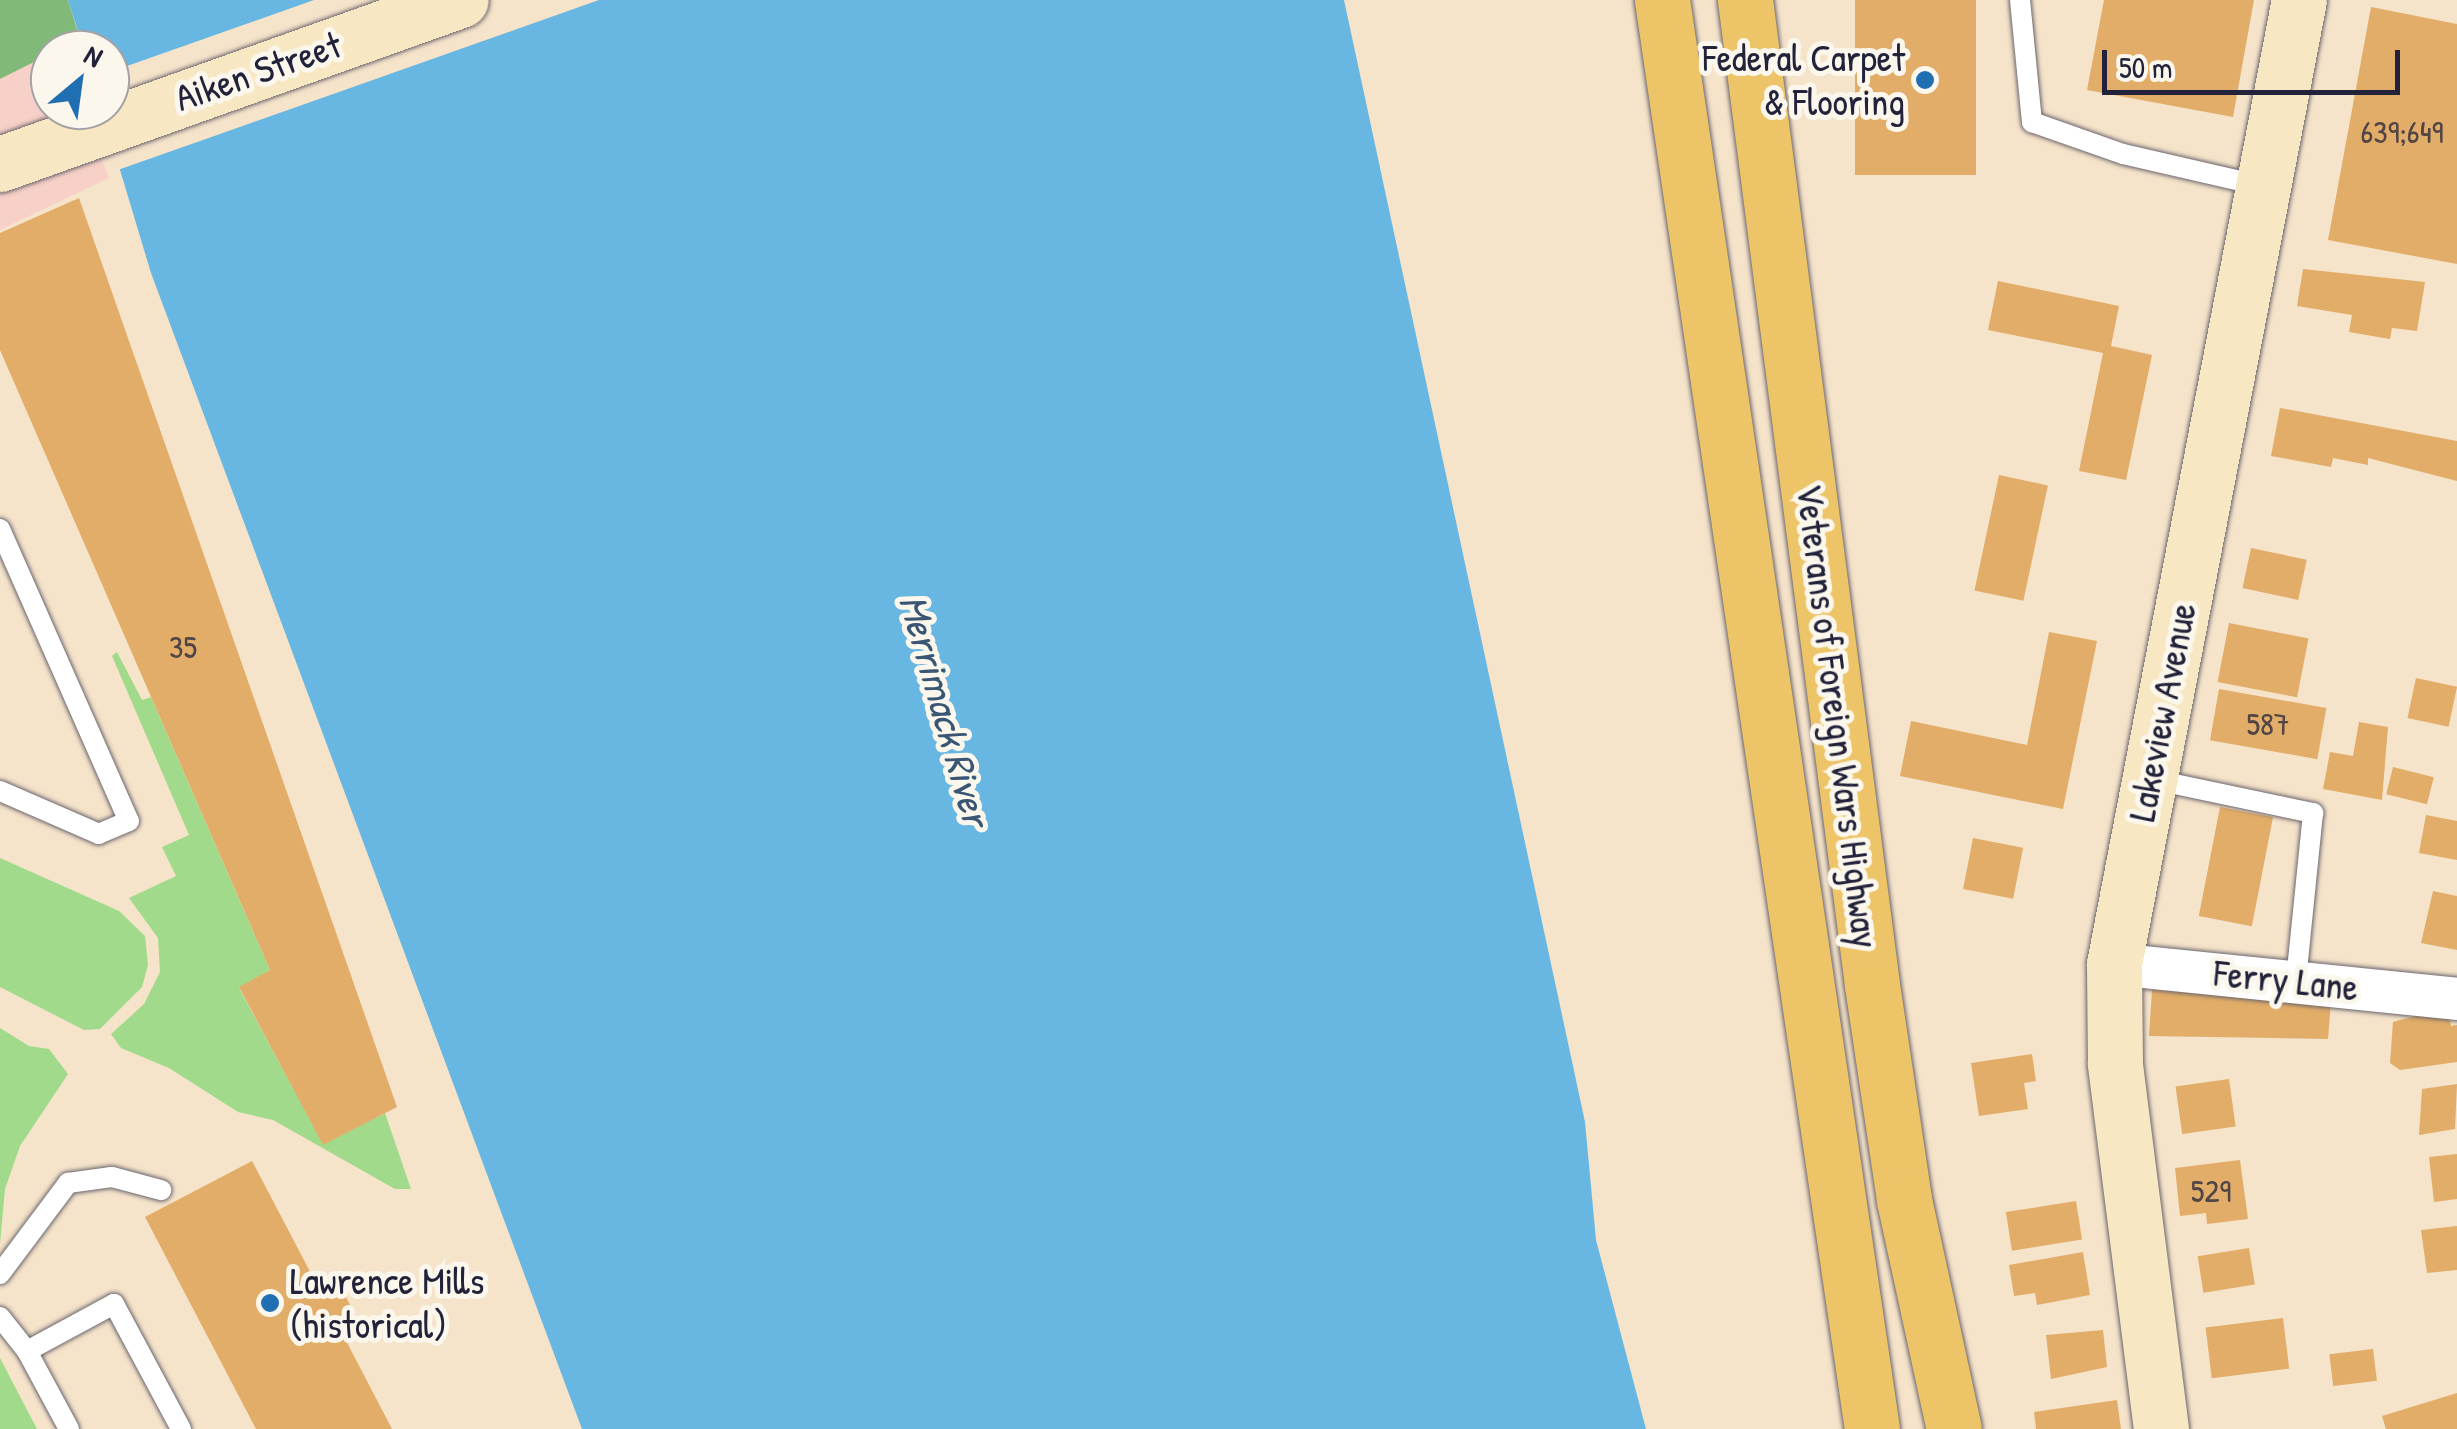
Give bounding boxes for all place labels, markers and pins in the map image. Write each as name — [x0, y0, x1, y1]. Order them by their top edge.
place label: Federal Carpet & Flooring — [1702, 35, 1905, 124]
marker: Federal Carpet & Flooring — [1914, 69, 1936, 91]
place label: Lawrence Mills (historical) — [290, 1258, 484, 1348]
marker: Lawrence Mills (historical) — [259, 1292, 281, 1314]

